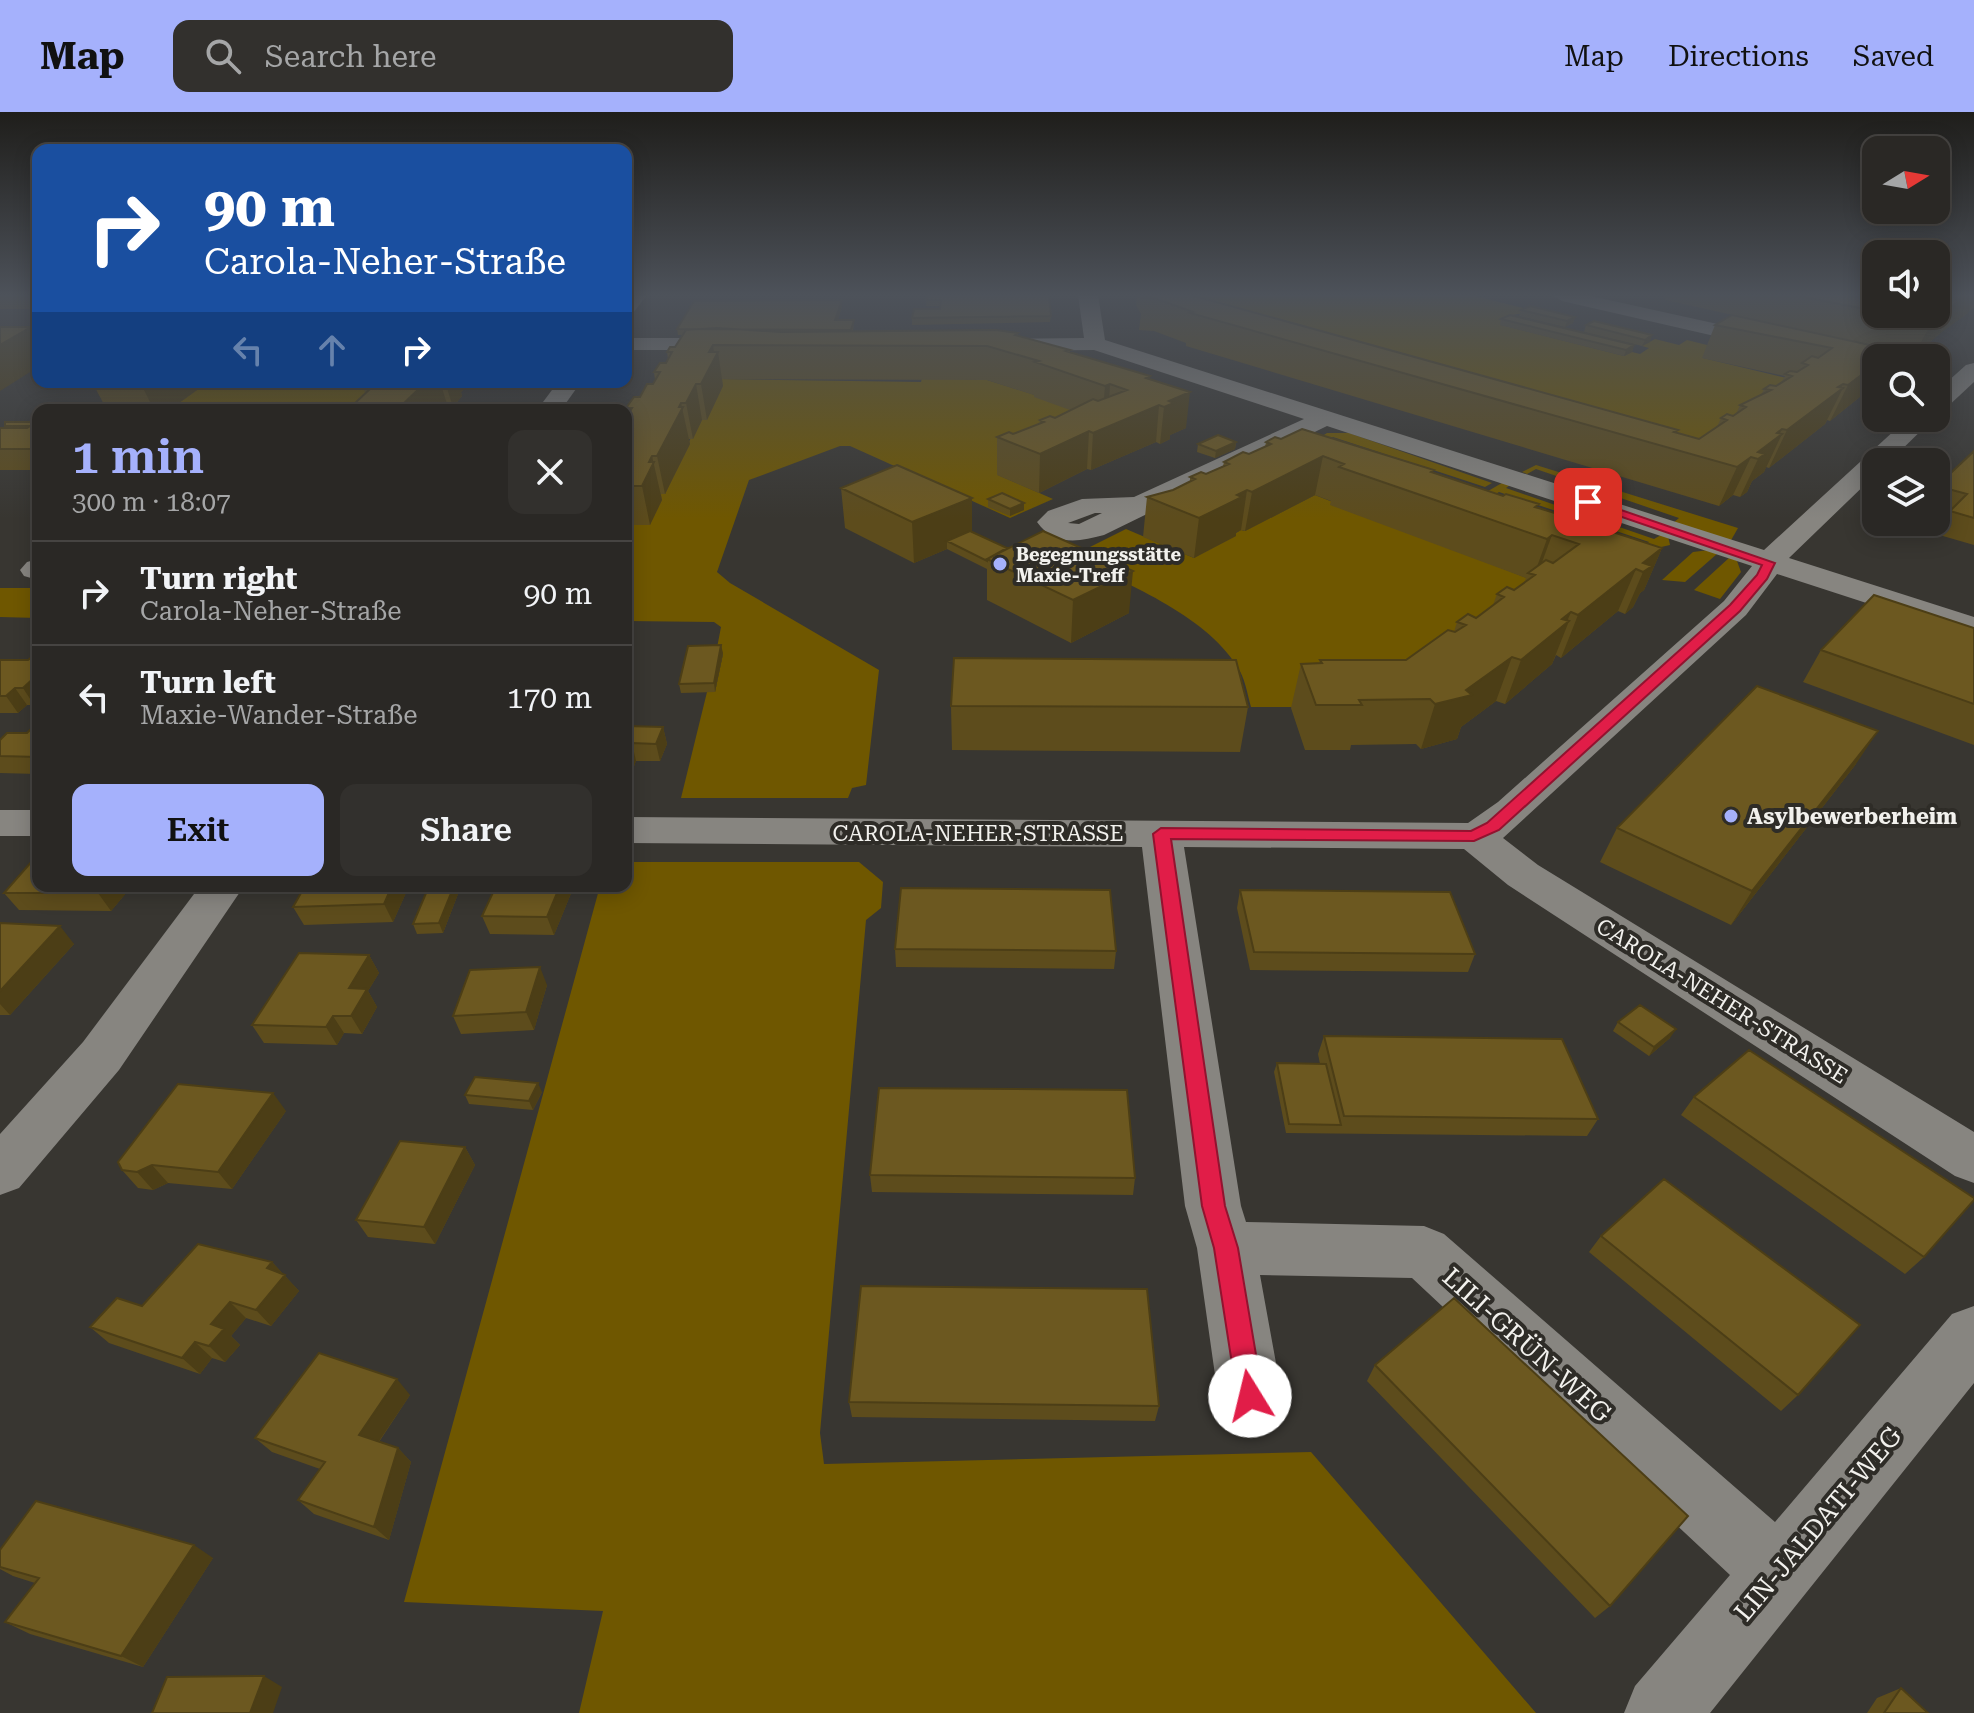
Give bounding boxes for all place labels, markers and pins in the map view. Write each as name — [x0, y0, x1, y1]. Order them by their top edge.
pin — [1554, 468, 1622, 536]
place label: Begegnungsstätte Maxie-Treff — [1016, 544, 1181, 586]
marker: Begegnungsstätte Maxie-Treff — [991, 555, 1009, 573]
place label: Asylbewerberheim — [1747, 804, 1957, 829]
marker: Asylbewerberheim — [1722, 807, 1740, 825]

